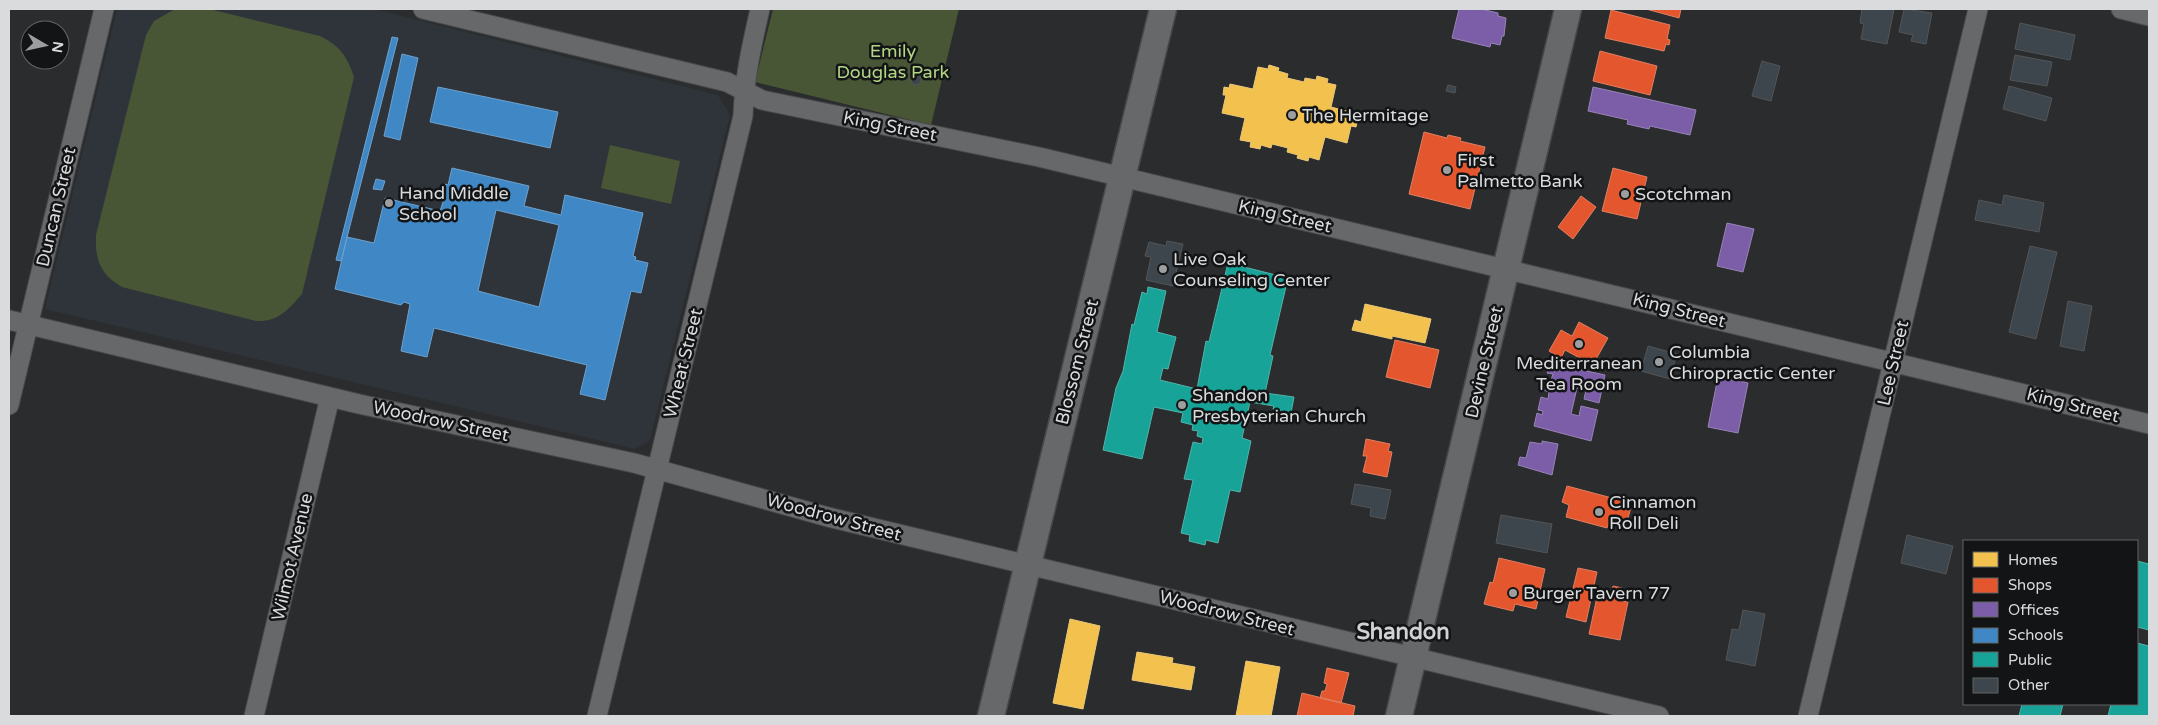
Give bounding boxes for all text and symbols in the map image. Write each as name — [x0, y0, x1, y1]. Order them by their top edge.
north arrow — [20, 20, 70, 70]
text: N — [48, 40, 67, 54]
park label: Emily Douglas Park — [837, 40, 950, 83]
place label: The Hermitage — [1302, 104, 1429, 126]
street label: King Street — [841, 106, 939, 146]
marker: The Hermitage — [1286, 109, 1298, 121]
street label: Duncan Street — [32, 145, 80, 269]
place label: First Palmetto Bank — [1457, 149, 1583, 192]
marker: First Palmetto Bank — [1441, 164, 1453, 176]
place label: Hand Middle School — [399, 182, 509, 225]
place label: Scotchman — [1635, 183, 1731, 205]
marker: Scotchman — [1619, 188, 1631, 200]
street label: King Street — [1236, 195, 1334, 237]
marker: Hand Middle School — [383, 197, 395, 209]
place label: Live Oak Counseling Center — [1173, 248, 1330, 291]
marker: Live Oak Counseling Center — [1157, 263, 1169, 275]
street label: King Street — [1630, 288, 1728, 332]
street label: Blossom Street — [1051, 297, 1103, 427]
street label: Devine Street — [1460, 304, 1508, 420]
street label: Wheat Street — [659, 306, 707, 420]
street label: Lee Street — [1873, 318, 1914, 408]
marker: Mediterranean Tea Room — [1573, 338, 1585, 350]
place label: Columbia Chiropractic Center — [1669, 341, 1835, 384]
place label: Mediterranean Tea Room — [1516, 352, 1642, 395]
marker: Columbia Chiropractic Center — [1653, 356, 1665, 368]
street label: King Street — [2024, 383, 2122, 427]
place label: Shandon Presbyterian Church — [1192, 384, 1366, 427]
street label: Woodrow Street — [371, 396, 511, 446]
marker: Shandon Presbyterian Church — [1176, 399, 1188, 411]
street label: Woodrow Street — [764, 488, 904, 546]
street label: Wilmot Avenue — [267, 491, 317, 623]
place label: Cinnamon Roll Deli — [1609, 491, 1696, 534]
marker: Cinnamon Roll Deli — [1593, 506, 1605, 518]
legend — [1963, 540, 2138, 705]
text: Homes — [2008, 551, 2058, 569]
text: Shops — [2008, 576, 2052, 594]
place label: Burger Tavern 77 — [1523, 582, 1670, 604]
street label: Woodrow Street — [1157, 586, 1297, 640]
marker: Burger Tavern 77 — [1507, 587, 1519, 599]
text: Offices — [2008, 601, 2059, 619]
district label: Shandon — [1356, 619, 1450, 645]
text: Schools — [2008, 626, 2064, 644]
text: Public — [2008, 651, 2052, 669]
text: Other — [2008, 676, 2050, 694]

